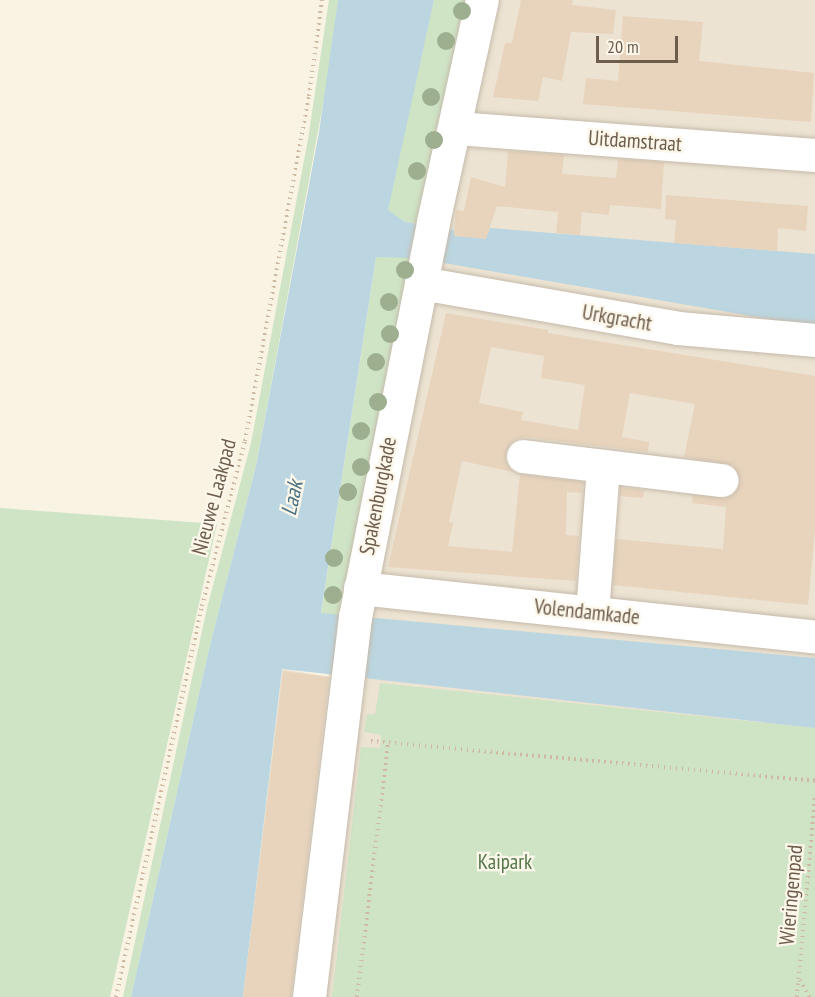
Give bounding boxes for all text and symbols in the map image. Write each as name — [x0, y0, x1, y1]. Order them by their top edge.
scale bar — [599, 24, 682, 62]
text: 20 m — [607, 35, 639, 58]
street label: Uitdamstraat — [587, 125, 683, 157]
street label: Urkgracht — [580, 299, 654, 337]
street label: Spakenburgkade — [354, 435, 402, 557]
street label: Nieuwe Laakpad — [186, 436, 242, 558]
water label: Laak — [275, 478, 309, 518]
street label: Volendamkade — [533, 594, 641, 630]
street label: Wieringenpad — [774, 844, 808, 946]
park label: Kaipark — [478, 849, 532, 875]

